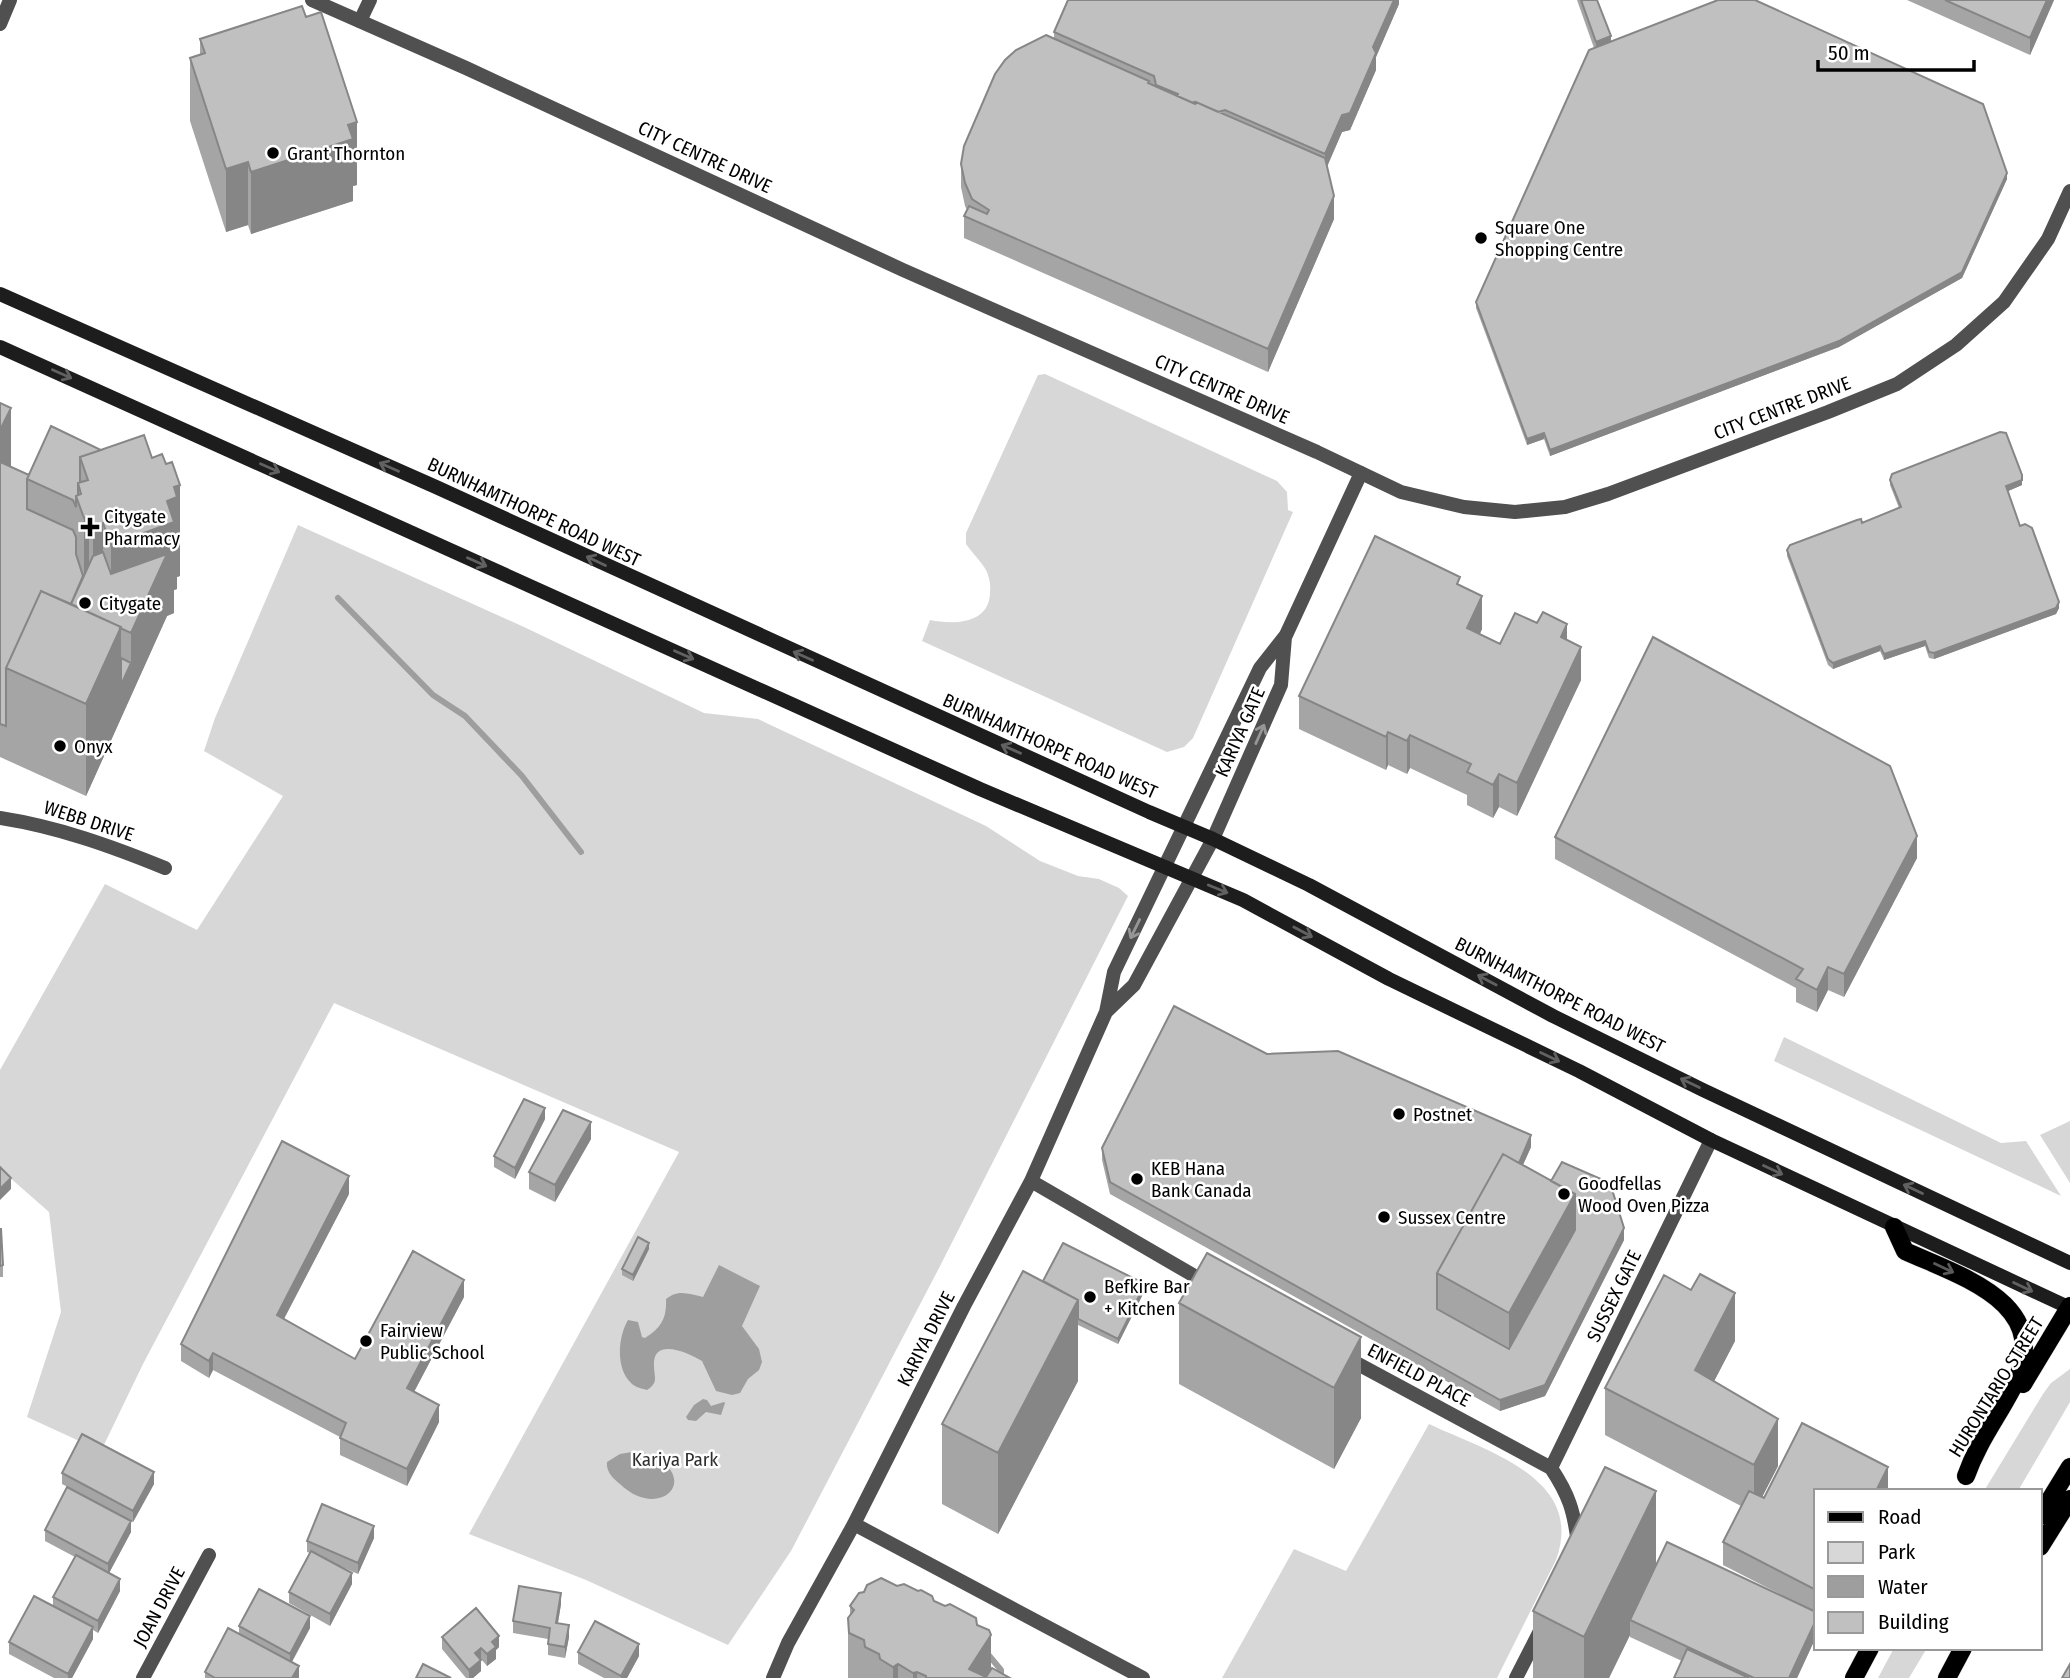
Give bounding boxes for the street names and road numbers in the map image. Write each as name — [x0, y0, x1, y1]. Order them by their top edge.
street label: CITY CENTRE DRIVE — [634, 116, 776, 198]
street label: CITY CENTRE DRIVE — [1151, 349, 1293, 429]
street label: CITY CENTRE DRIVE — [1710, 371, 1854, 445]
street label: BURNHAMTHORPE ROAD WEST — [424, 452, 644, 572]
street label: KARIYA GATE — [1210, 683, 1270, 781]
street label: BURNHAMTHORPE ROAD WEST — [939, 688, 1161, 804]
street label: WEBB DRIVE — [41, 796, 137, 846]
street label: BURNHAMTHORPE ROAD WEST — [1451, 932, 1669, 1058]
street label: SUSSEX GATE — [1582, 1246, 1646, 1346]
street label: KARIYA DRIVE — [892, 1288, 960, 1390]
street label: HURONTARIO STREET — [1944, 1313, 2048, 1461]
street label: ENFIELD PLACE — [1364, 1338, 1474, 1412]
street label: JOAN DRIVE — [128, 1563, 190, 1651]

